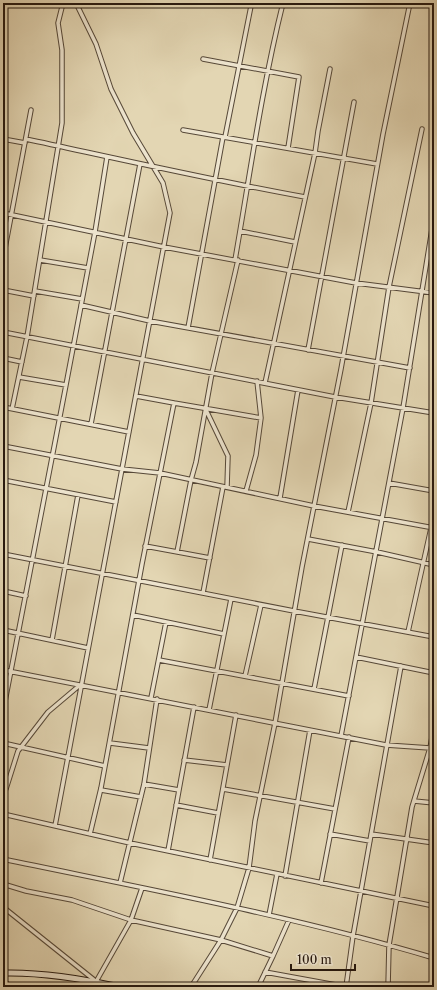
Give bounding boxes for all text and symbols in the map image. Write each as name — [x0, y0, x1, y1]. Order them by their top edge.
scale bar — [291, 946, 355, 972]
text: 100 m — [297, 952, 332, 967]

